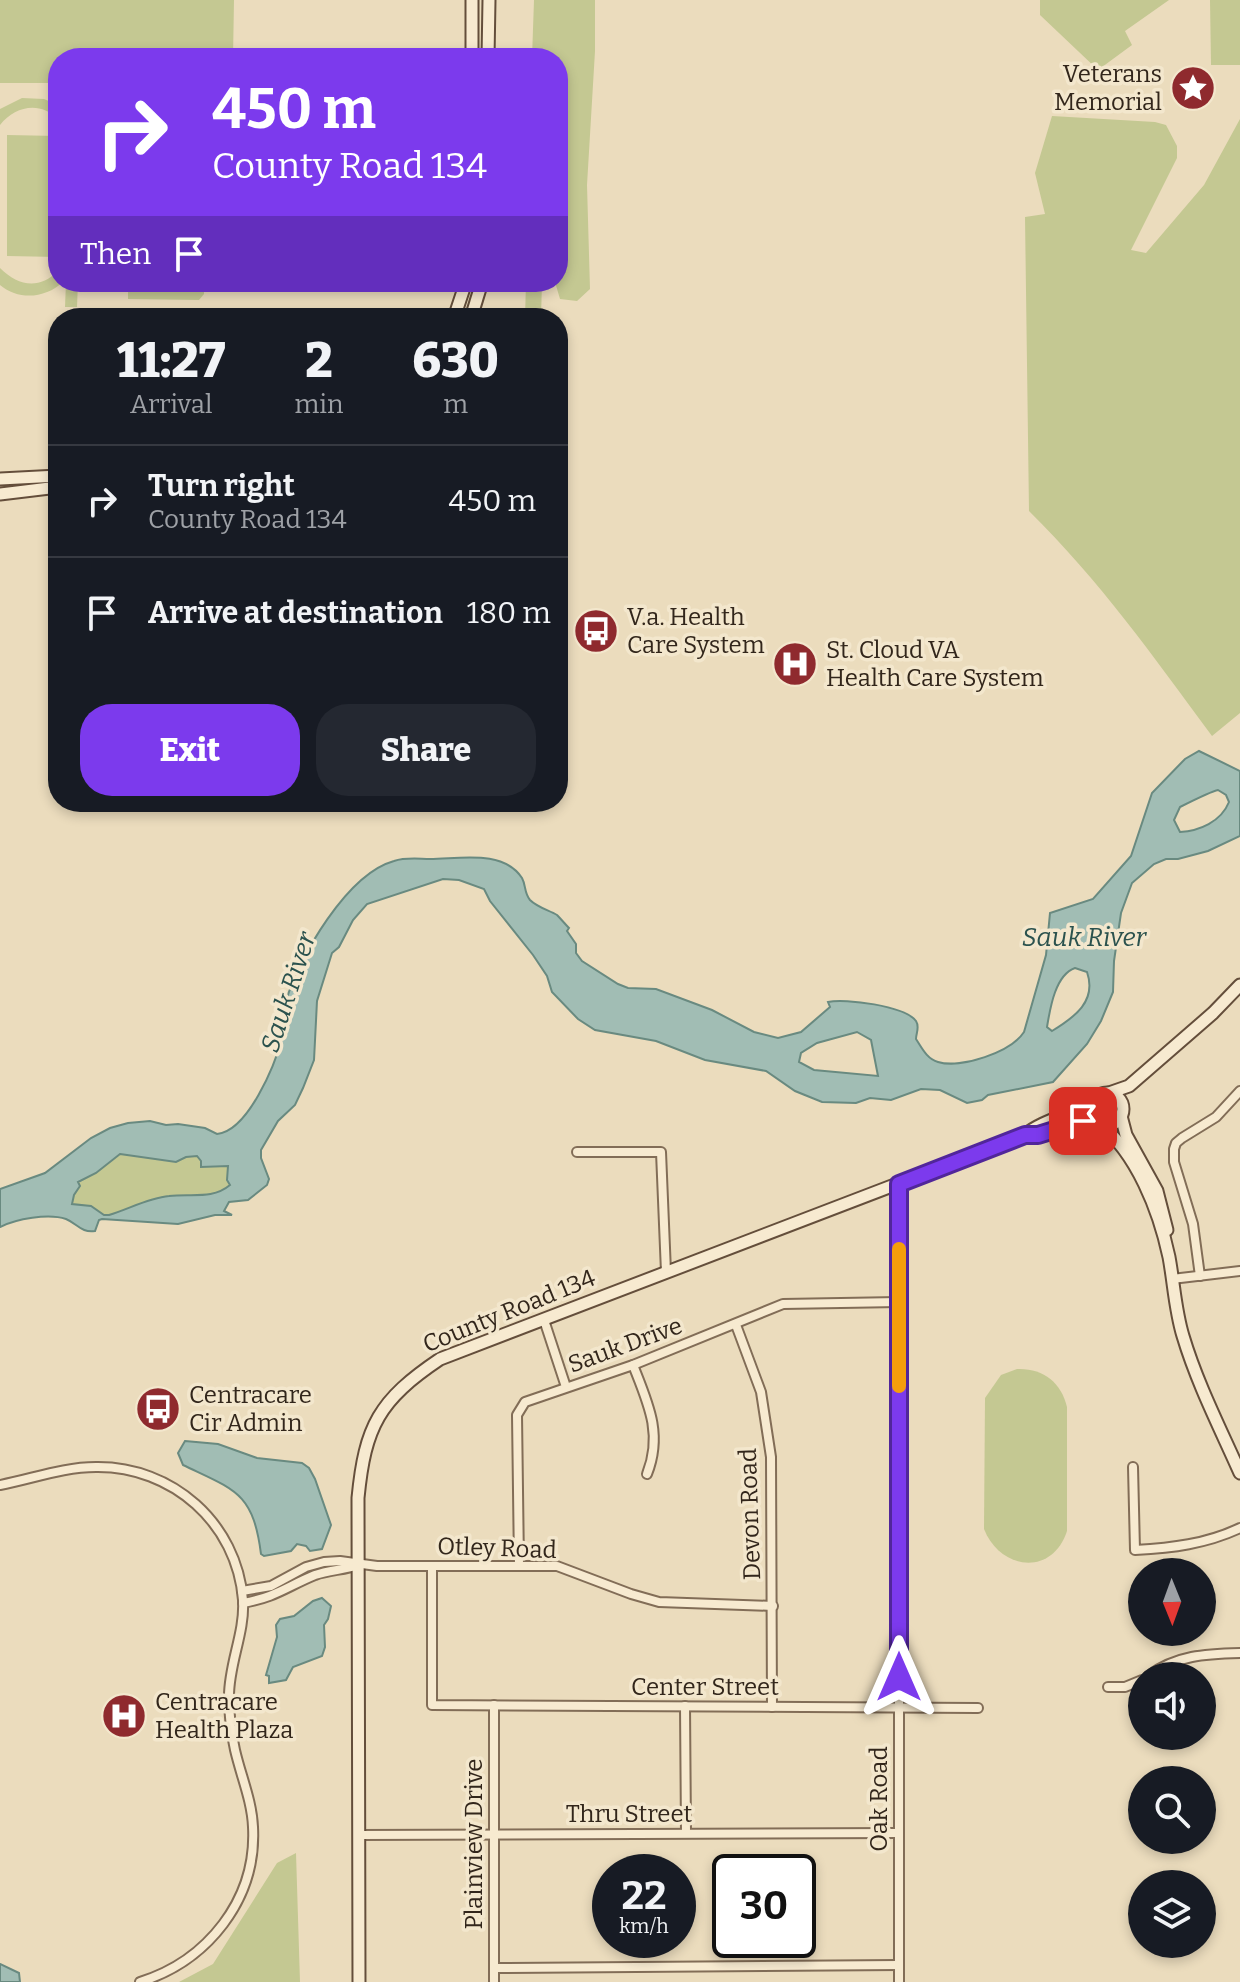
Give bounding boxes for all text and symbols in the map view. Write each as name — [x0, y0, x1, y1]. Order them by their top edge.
place label: Veterans Memorial — [1054, 60, 1162, 116]
place icon: Veterans Memorial — [1169, 64, 1217, 112]
text: 450 m — [212, 76, 376, 143]
icon: right — [80, 80, 184, 184]
text: County Road 134 — [212, 144, 487, 188]
icon: arrive — [167, 232, 211, 276]
text: Then — [80, 236, 151, 272]
text: 11:27 — [117, 332, 225, 390]
text: 2 — [305, 332, 333, 390]
text: 630 — [412, 332, 499, 390]
text: Arrival — [130, 389, 212, 420]
text: min — [294, 389, 343, 420]
text: m — [443, 389, 468, 420]
text: Turn right — [148, 468, 295, 504]
icon: right — [80, 479, 124, 523]
text: 450 m — [449, 483, 536, 519]
text: County Road 134 — [148, 504, 347, 535]
icon: arrive — [80, 591, 124, 635]
text: Arrive at destination — [148, 595, 443, 631]
text: 180 m — [467, 595, 551, 631]
place label: V.a. Health Care System — [627, 603, 765, 659]
bus stop icon: V.a. Health Care System — [572, 607, 620, 655]
place label: St. Cloud VA Health Care System — [826, 636, 1044, 692]
hospital icon: St. Cloud VA Health Care System — [771, 640, 819, 688]
button: Exit — [80, 704, 300, 796]
button: Share — [316, 704, 536, 796]
water label: Sauk River — [1022, 922, 1148, 953]
water label: Sauk River — [255, 927, 323, 1056]
pin — [1049, 1087, 1117, 1155]
icon: arrive — [1061, 1099, 1105, 1143]
street label: County Road 134 — [419, 1264, 599, 1358]
street label: Sauk Drive — [564, 1311, 686, 1379]
place label: Centracare Cir Admin — [189, 1381, 312, 1437]
bus stop icon: Centracare Cir Admin — [134, 1385, 182, 1433]
street label: Devon Road — [734, 1447, 766, 1581]
street label: Otley Road — [437, 1532, 557, 1564]
north arrow — [1128, 1558, 1216, 1646]
map controls — [1128, 1558, 1216, 1958]
position arrow — [857, 1635, 941, 1719]
button: sound — [1128, 1662, 1216, 1750]
street label: Center Street — [631, 1673, 779, 1701]
place label: Centracare Health Plaza — [155, 1688, 293, 1744]
hospital icon: Centracare Health Plaza — [100, 1692, 148, 1740]
street label: Oak Road — [865, 1746, 893, 1852]
street label: Plainview Drive — [460, 1759, 488, 1929]
button: search — [1128, 1766, 1216, 1854]
street label: Thru Street — [566, 1800, 693, 1828]
speed limit sign: 30 — [712, 1854, 816, 1958]
button: layers — [1128, 1870, 1216, 1958]
text: 22 — [621, 1872, 667, 1920]
text: km/h — [619, 1914, 669, 1938]

